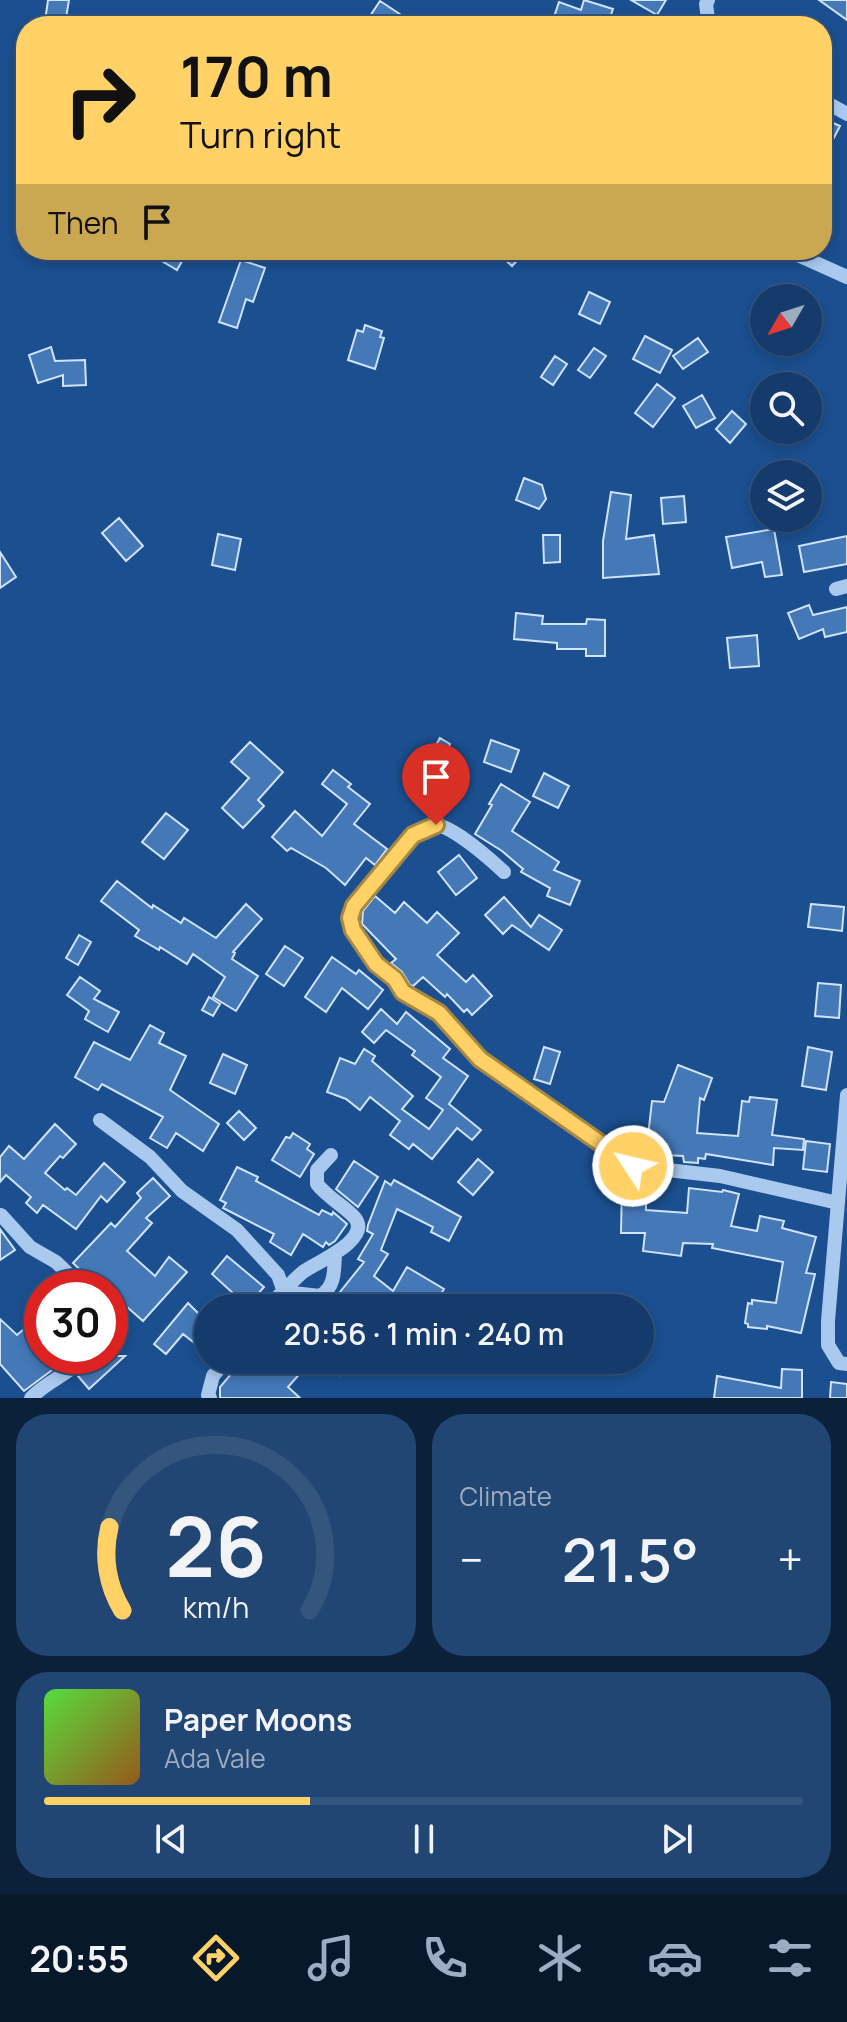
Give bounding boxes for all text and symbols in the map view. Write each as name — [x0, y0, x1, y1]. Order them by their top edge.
text: 170 m — [180, 37, 333, 114]
icon: right — [48, 48, 152, 152]
text: Turn right — [180, 110, 341, 159]
icon: arrive — [135, 200, 179, 244]
text: Then — [48, 202, 119, 243]
north arrow — [750, 284, 822, 356]
map controls — [750, 284, 822, 532]
button: search — [750, 372, 822, 444]
button: layers — [750, 460, 822, 532]
pin — [402, 743, 470, 825]
icon: arrive — [414, 755, 458, 799]
position arrow — [591, 1124, 675, 1208]
speed limit sign: 30 — [24, 1270, 128, 1374]
text: 20:56 · 1 min · 240 m — [284, 1313, 564, 1354]
text: Climate — [460, 1478, 552, 1514]
text: 26 — [165, 1488, 266, 1602]
text: 21.5° — [562, 1518, 699, 1600]
text: − — [460, 1529, 483, 1589]
text: + — [778, 1529, 803, 1589]
text: km/h — [183, 1588, 249, 1627]
text: Paper Moons — [164, 1699, 352, 1740]
text: Ada Vale — [164, 1740, 266, 1776]
icon: previous — [149, 1817, 193, 1861]
icon: pause — [402, 1817, 446, 1861]
icon: next — [655, 1817, 699, 1861]
icon: directions — [188, 1930, 244, 1986]
icon: music — [303, 1930, 359, 1986]
icon: phone — [417, 1930, 473, 1986]
icon: climate — [532, 1930, 588, 1986]
icon: car — [647, 1930, 703, 1986]
icon: filters — [762, 1930, 818, 1986]
text: 20:55 — [29, 1934, 129, 1983]

